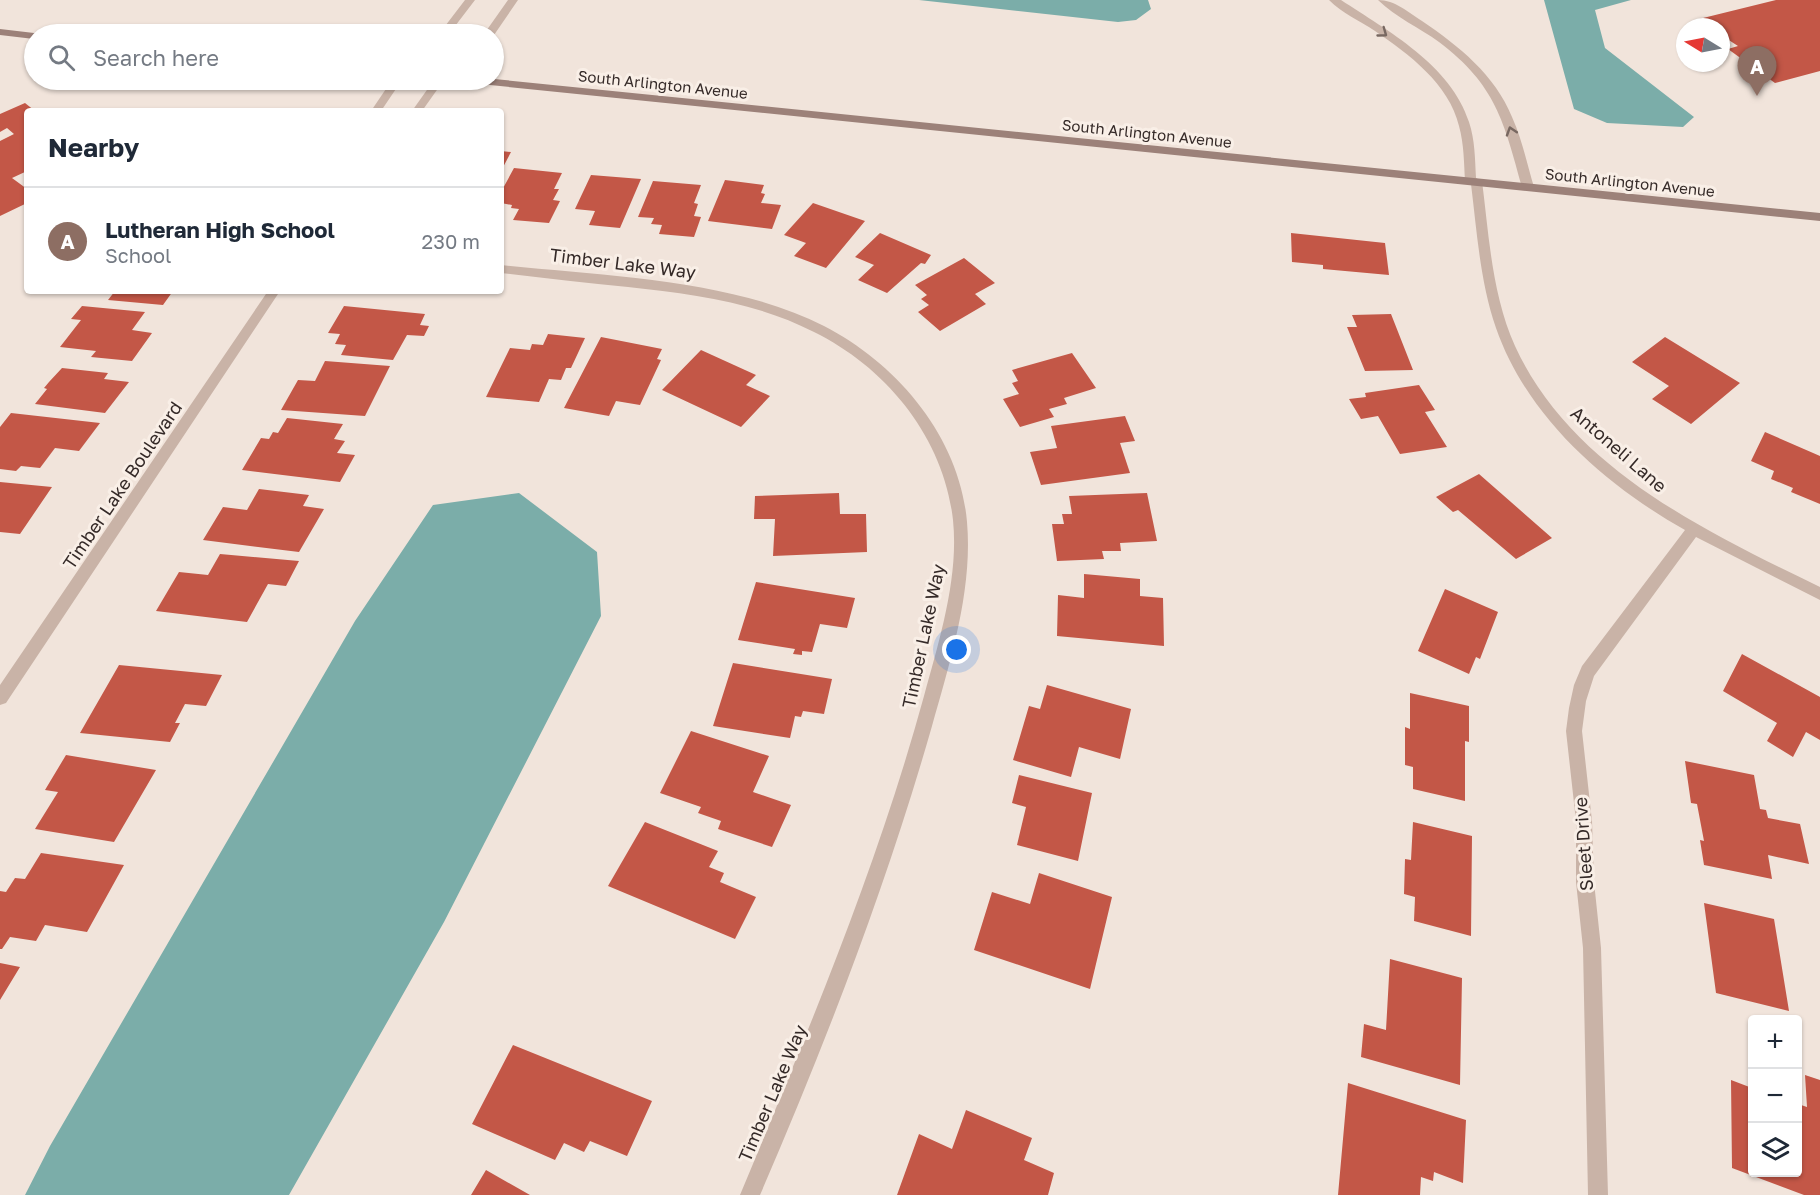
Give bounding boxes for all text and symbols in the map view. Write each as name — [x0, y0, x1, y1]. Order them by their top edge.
north arrow — [1676, 18, 1730, 72]
search box — [24, 24, 504, 90]
one-way arrow — [1376, 26, 1387, 37]
icon: search — [45, 41, 78, 74]
text: Search here — [93, 44, 219, 71]
pin: A — [1738, 46, 1776, 96]
street label: South Arlington Avenue — [577, 66, 749, 102]
street label: South Arlington Avenue — [1061, 115, 1233, 151]
one-way arrow — [1506, 126, 1518, 137]
text: Nearby — [48, 132, 139, 163]
street label: South Arlington Avenue — [1544, 164, 1716, 200]
text: Lutheran High School — [105, 216, 335, 243]
text: A — [60, 229, 75, 253]
text: 230 m — [422, 229, 480, 253]
text: School — [105, 243, 171, 267]
street label: Timber Lake Way — [549, 243, 697, 283]
street label: Timber Lake Boulevard — [58, 397, 186, 573]
street label: Antoneli Lane — [1567, 401, 1671, 497]
street label: Timber Lake Way — [897, 562, 949, 710]
your location — [942, 635, 971, 664]
street label: Sleet Drive — [1569, 796, 1597, 892]
map controls — [1748, 1015, 1802, 1177]
button: + — [1748, 1015, 1802, 1069]
street label: Timber Lake Way — [733, 1021, 811, 1165]
button: − — [1748, 1069, 1802, 1123]
button: layers — [1748, 1123, 1802, 1177]

